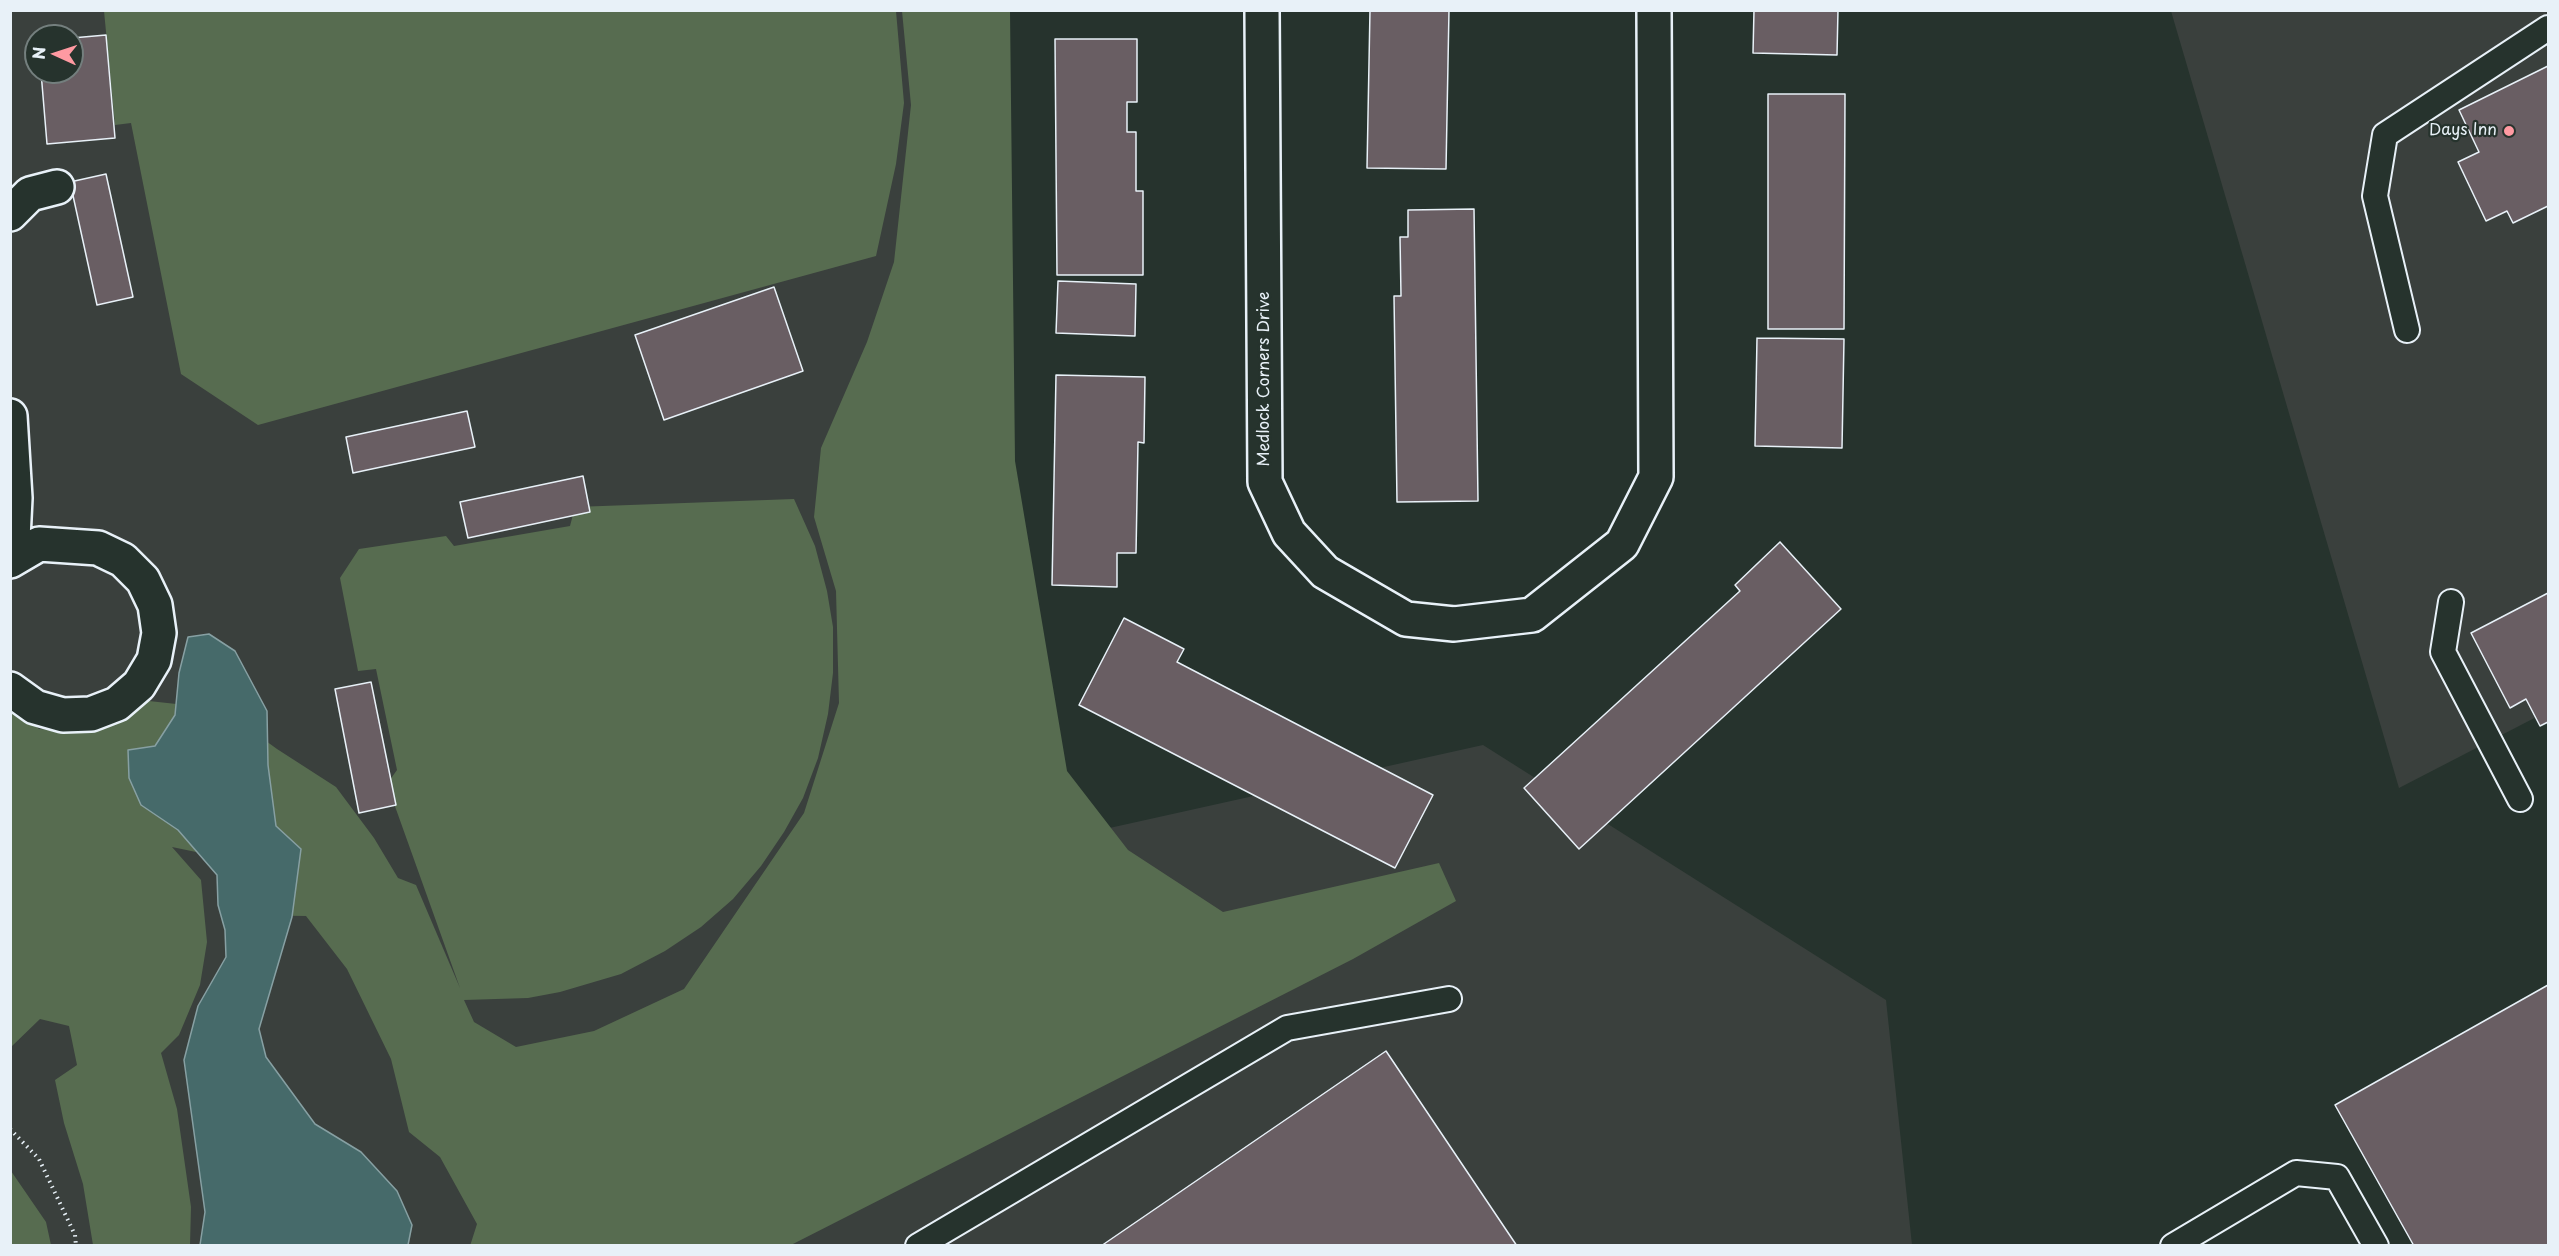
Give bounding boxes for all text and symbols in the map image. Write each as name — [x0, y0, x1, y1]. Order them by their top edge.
north arrow — [24, 24, 84, 84]
text: N — [26, 46, 50, 60]
place label: Days Inn — [2429, 121, 2497, 141]
marker: Days Inn — [2502, 124, 2516, 138]
street label: Medlock Corners Drive — [1255, 292, 1275, 466]

